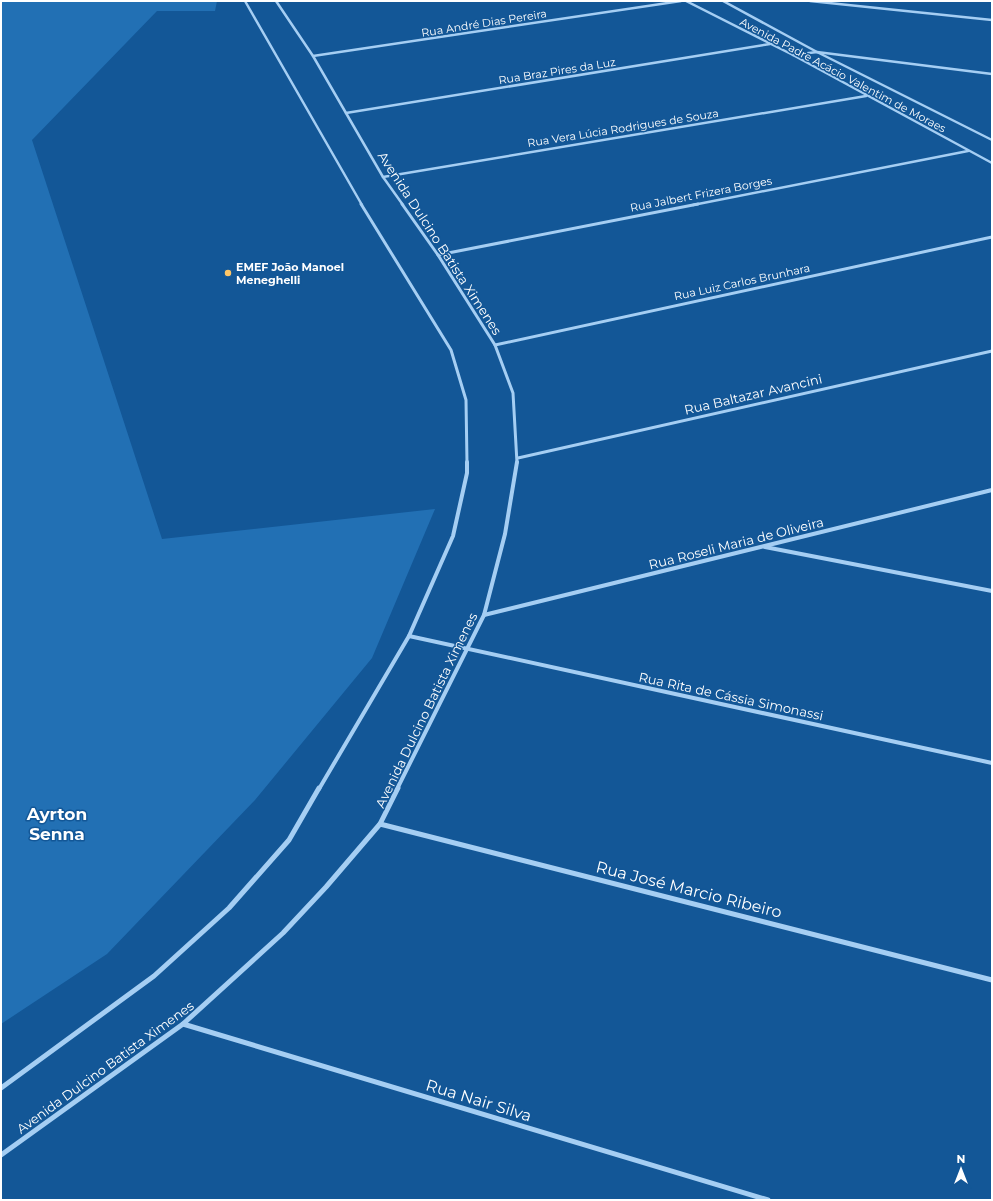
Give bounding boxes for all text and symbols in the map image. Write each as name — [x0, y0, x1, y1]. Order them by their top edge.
street label: Rua André Dias Pereira — [420, 6, 548, 40]
street label: Avenida Padre Acácio Valentim de Moraes — [737, 14, 949, 136]
street label: Rua Braz Pires da Luz — [498, 55, 617, 87]
street label: Rua Vera Lúcia Rodrigues de Souza — [526, 106, 720, 150]
street label: Avenida Dulcino Batista Ximenes — [375, 148, 505, 338]
street label: Rua Jalbert Frizera Borges — [629, 173, 774, 215]
place label: EMEF João Manoel Meneghelli — [236, 260, 344, 287]
street label: Rua Luiz Carlos Brunhara — [673, 261, 811, 303]
marker: EMEF João Manoel Meneghelli — [223, 268, 233, 278]
street label: Rua Baltazar Avancini — [683, 370, 823, 418]
street label: Rua Roseli Maria de Oliveira — [647, 514, 825, 572]
street label: Avenida Dulcino Batista Ximenes — [372, 610, 480, 810]
street label: Rua Rita de Cássia Simonassi — [637, 669, 825, 723]
district label: Ayrton Senna — [26, 804, 87, 844]
street label: Rua José Marcio Ribeiro — [594, 857, 784, 922]
street label: Avenida Dulcino Batista Ximenes — [13, 997, 197, 1137]
street label: Rua Nair Silva — [424, 1075, 534, 1126]
north arrow — [941, 1149, 981, 1189]
text: N — [957, 1152, 965, 1166]

